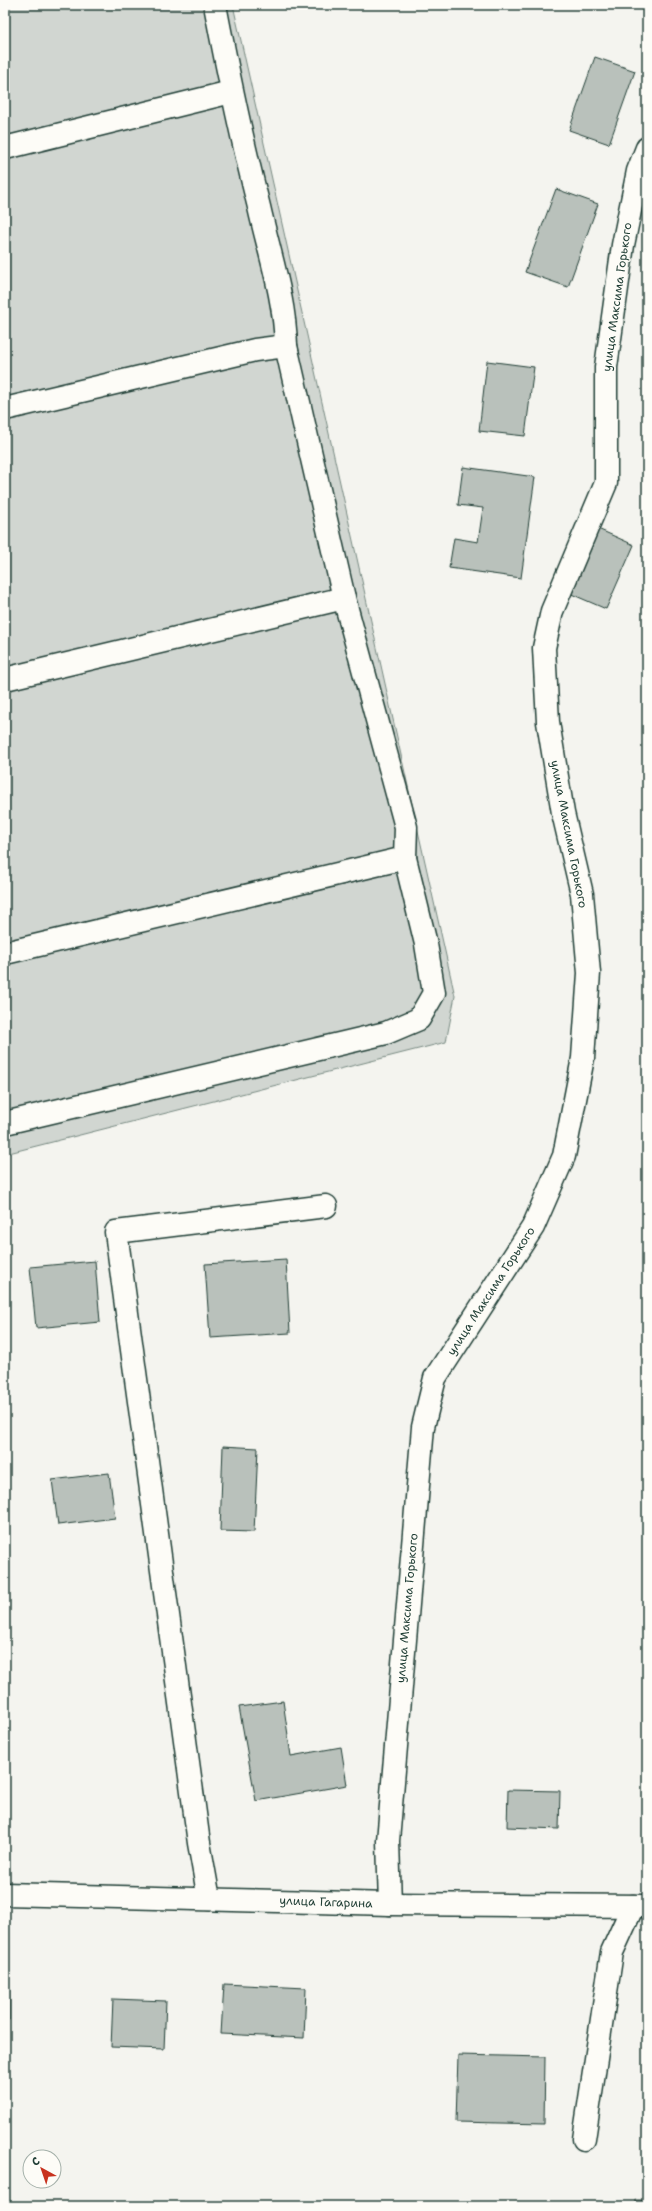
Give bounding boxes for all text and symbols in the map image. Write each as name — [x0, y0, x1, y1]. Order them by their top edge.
street label: улица Максима Горького — [599, 221, 635, 373]
street label: улица Максима Горького — [547, 759, 591, 909]
street label: улица Максима Горького — [443, 1224, 539, 1358]
street label: улица Максима Горького — [392, 1532, 422, 1684]
street label: улица Гагарина — [279, 1892, 373, 1912]
north arrow — [22, 2149, 62, 2189]
text: С — [28, 2154, 43, 2170]

